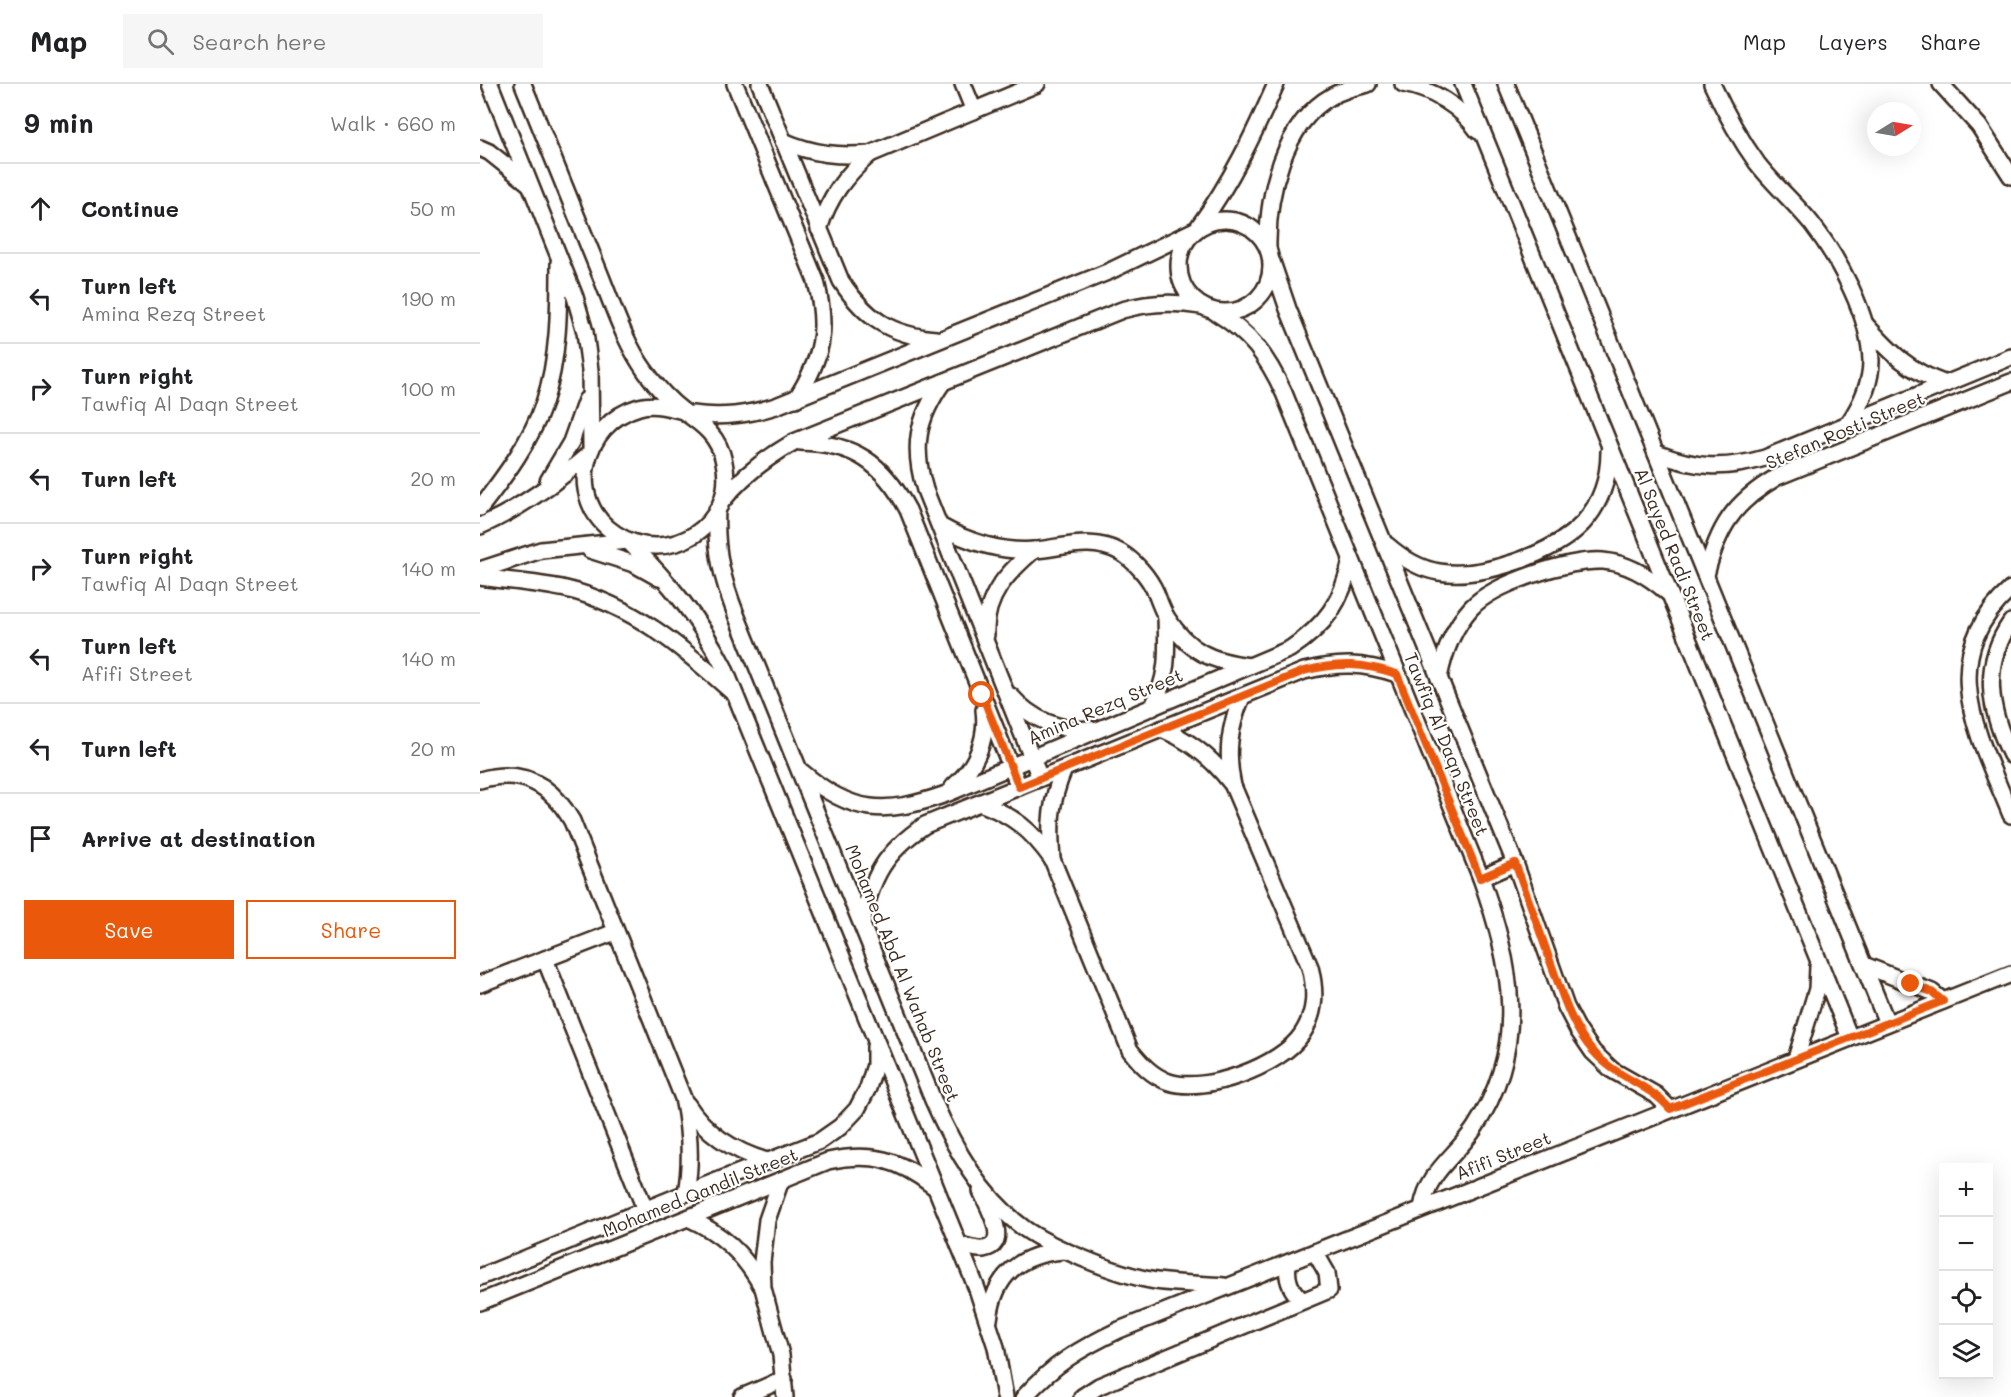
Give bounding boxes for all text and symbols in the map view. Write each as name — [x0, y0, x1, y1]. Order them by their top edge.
search box — [123, 14, 543, 68]
text: Map — [30, 23, 87, 59]
icon: search — [144, 25, 177, 58]
text: Search here — [192, 27, 326, 56]
text: Map — [1743, 28, 1786, 55]
text: Layers — [1819, 28, 1888, 55]
text: Share — [1921, 28, 1981, 55]
north arrow — [1867, 102, 1921, 156]
text: 9 min — [24, 106, 93, 140]
text: Walk · 660 m — [330, 110, 456, 136]
icon: ahead — [24, 192, 57, 225]
text: Continue — [81, 194, 179, 223]
text: 50 m — [410, 195, 456, 221]
text: Turn left — [81, 271, 177, 300]
icon: left — [24, 282, 57, 315]
text: 190 m — [401, 285, 456, 311]
text: Amina Rezq Street — [81, 300, 266, 326]
text: Turn right — [81, 361, 193, 390]
icon: right — [24, 372, 57, 405]
text: 100 m — [400, 375, 456, 401]
street label: Stefan Rosti Street — [1762, 386, 1928, 474]
text: Tawfiq Al Daqn Street — [81, 390, 299, 416]
icon: left — [24, 462, 57, 495]
text: Turn left — [81, 464, 177, 493]
street label: Al Sayed Radi Street — [1629, 464, 1721, 644]
text: 20 m — [410, 465, 456, 491]
text: Turn right — [81, 541, 193, 570]
icon: right — [24, 552, 57, 585]
text: 140 m — [401, 555, 456, 581]
text: Tawfiq Al Daqn Street — [81, 570, 299, 596]
text: Turn left — [81, 631, 177, 660]
icon: left — [24, 642, 57, 675]
text: 140 m — [401, 645, 456, 671]
street label: Tawfiq Al Daqn Street — [1399, 649, 1495, 839]
text: Afifi Street — [81, 660, 193, 686]
street label: Amina Rezq Street — [1024, 662, 1186, 750]
route start — [968, 681, 994, 707]
icon: left — [24, 732, 57, 765]
text: Turn left — [81, 734, 177, 763]
text: 20 m — [410, 735, 456, 761]
icon: arrive — [24, 822, 57, 855]
text: Arrive at destination — [81, 824, 316, 853]
street label: Mohamed Abd Al Wahab Street — [840, 841, 966, 1105]
button: Save — [24, 900, 234, 959]
button: Share — [246, 900, 456, 959]
route end — [1897, 970, 1923, 996]
street label: Afifi Street — [1452, 1125, 1554, 1185]
street label: Mohamed Qandil Street — [599, 1142, 801, 1242]
map controls — [1939, 1163, 1993, 1379]
button: + — [1939, 1163, 1993, 1217]
button: − — [1939, 1217, 1993, 1271]
button: locate — [1939, 1271, 1993, 1325]
button: layers — [1939, 1325, 1993, 1379]

